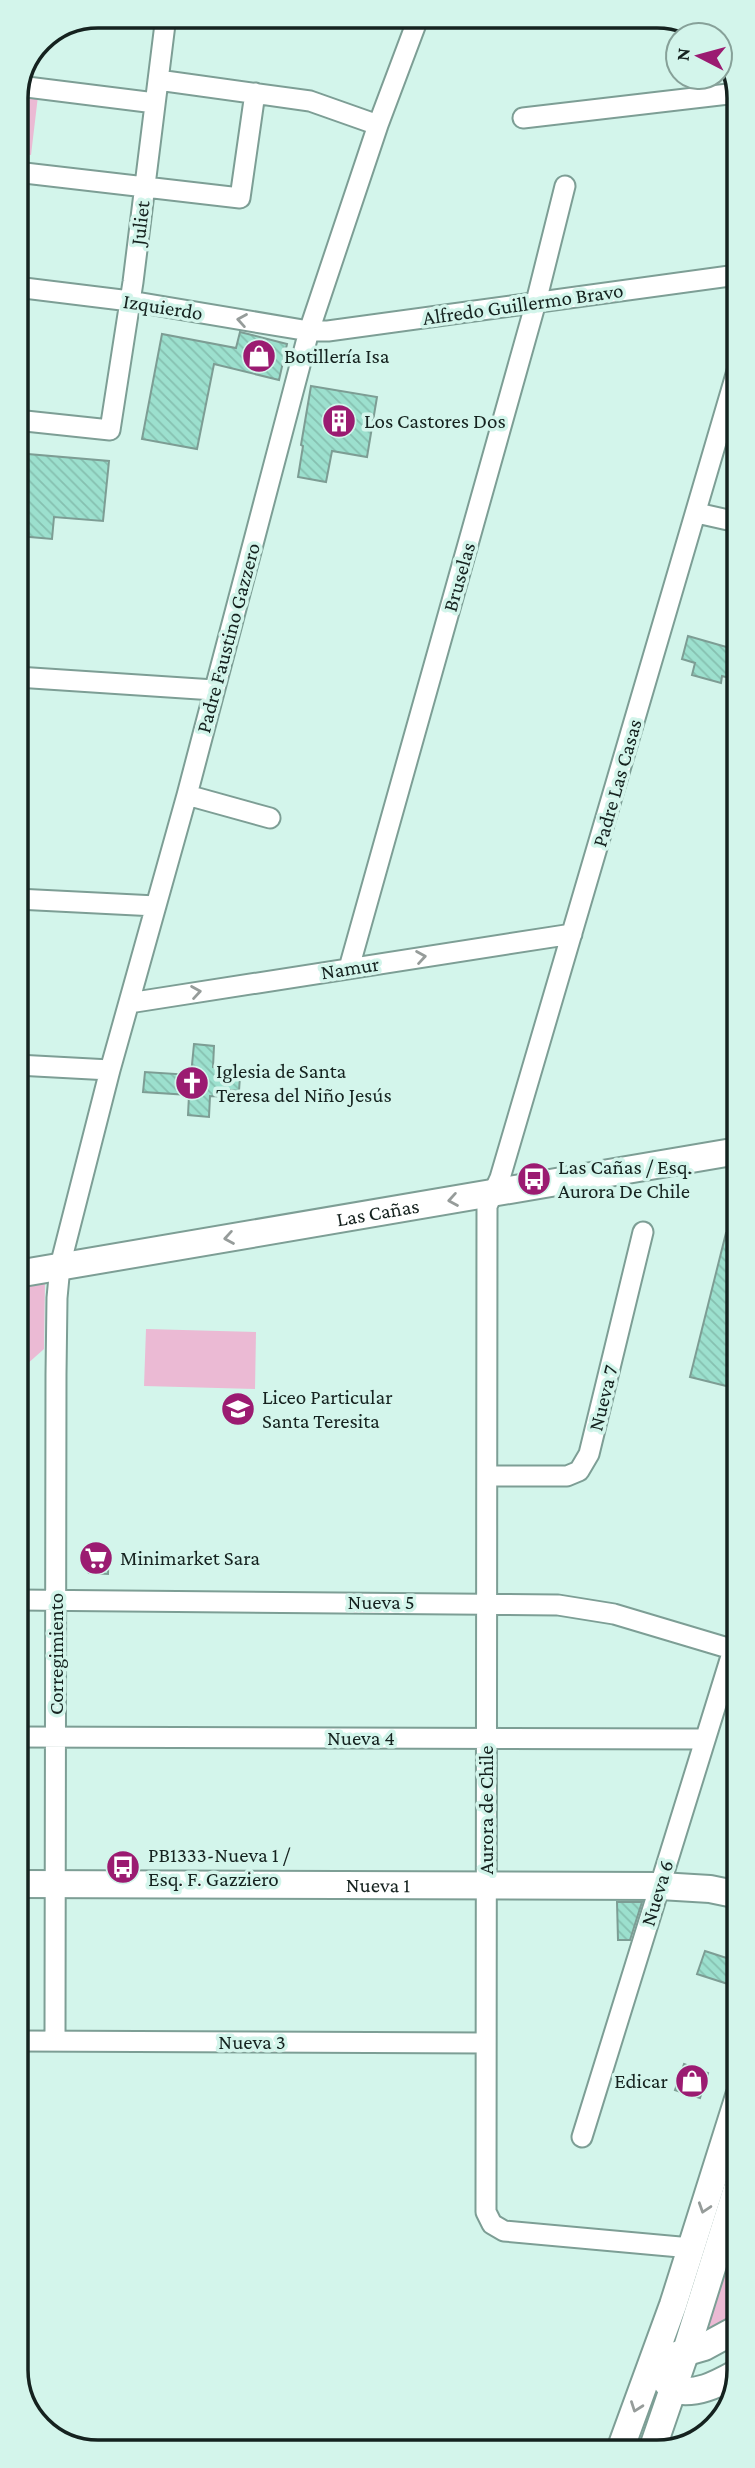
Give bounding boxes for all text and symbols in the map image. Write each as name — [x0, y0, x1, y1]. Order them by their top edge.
north arrow — [664, 21, 734, 91]
text: N — [671, 47, 694, 62]
street label: Juliet — [125, 198, 155, 249]
street label: Alfredo Guillermo Bravo — [421, 278, 625, 330]
street label: Izquierdo — [121, 289, 205, 325]
one-way arrow — [236, 313, 248, 328]
shop icon: Botillería Isa — [240, 337, 278, 375]
place label: Botillería Isa — [284, 344, 390, 368]
building icon: Los Castores Dos — [320, 402, 358, 440]
place label: Los Castores Dos — [364, 409, 506, 433]
street label: Padre Faustino Gazzero — [191, 540, 265, 736]
street label: Bruselas — [438, 540, 480, 614]
street label: Padre Las Casas — [587, 716, 647, 850]
one-way arrow — [415, 950, 427, 965]
street label: Namur — [319, 951, 381, 984]
one-way arrow — [190, 985, 202, 1000]
place label: Iglesia de Santa Teresa del Niño Jesús — [216, 1059, 392, 1107]
church icon: Iglesia de Santa Teresa del Niño Jesús — [173, 1064, 211, 1102]
place label: Las Cañas / Esq. Aurora De Chile — [558, 1155, 692, 1203]
bus stop icon: Las Cañas / Esq. Aurora De Chile — [515, 1160, 553, 1198]
one-way arrow — [447, 1192, 459, 1207]
street label: Las Cañas — [335, 1194, 421, 1231]
one-way arrow — [223, 1230, 235, 1245]
street label: Nueva 7 — [583, 1362, 623, 1433]
place label: Liceo Particular Santa Teresita — [262, 1385, 393, 1433]
school or university icon: Liceo Particular Santa Teresita — [219, 1390, 257, 1428]
supermarket icon: Minimarket Sara — [77, 1539, 115, 1577]
place label: Minimarket Sara — [120, 1546, 260, 1570]
street label: Nueva 5 — [347, 1590, 415, 1614]
street label: Corregimiento — [44, 1593, 68, 1715]
street label: Nueva 4 — [327, 1726, 395, 1750]
street label: Aurora de Chile — [474, 1745, 498, 1875]
place label: PB1333-Nueva 1 / Esq. F. Gazziero — [148, 1843, 291, 1891]
bus stop icon: PB1333-Nueva 1 / Esq. F. Gazziero — [104, 1848, 142, 1886]
street label: Nueva 6 — [636, 1857, 678, 1929]
street label: Nueva 1 — [346, 1873, 410, 1897]
street label: Nueva 3 — [218, 2030, 286, 2054]
shop icon: Edicar — [673, 2062, 711, 2100]
place label: Edicar — [614, 2069, 669, 2093]
one-way arrow — [697, 2202, 712, 2214]
one-way arrow — [630, 2400, 644, 2412]

